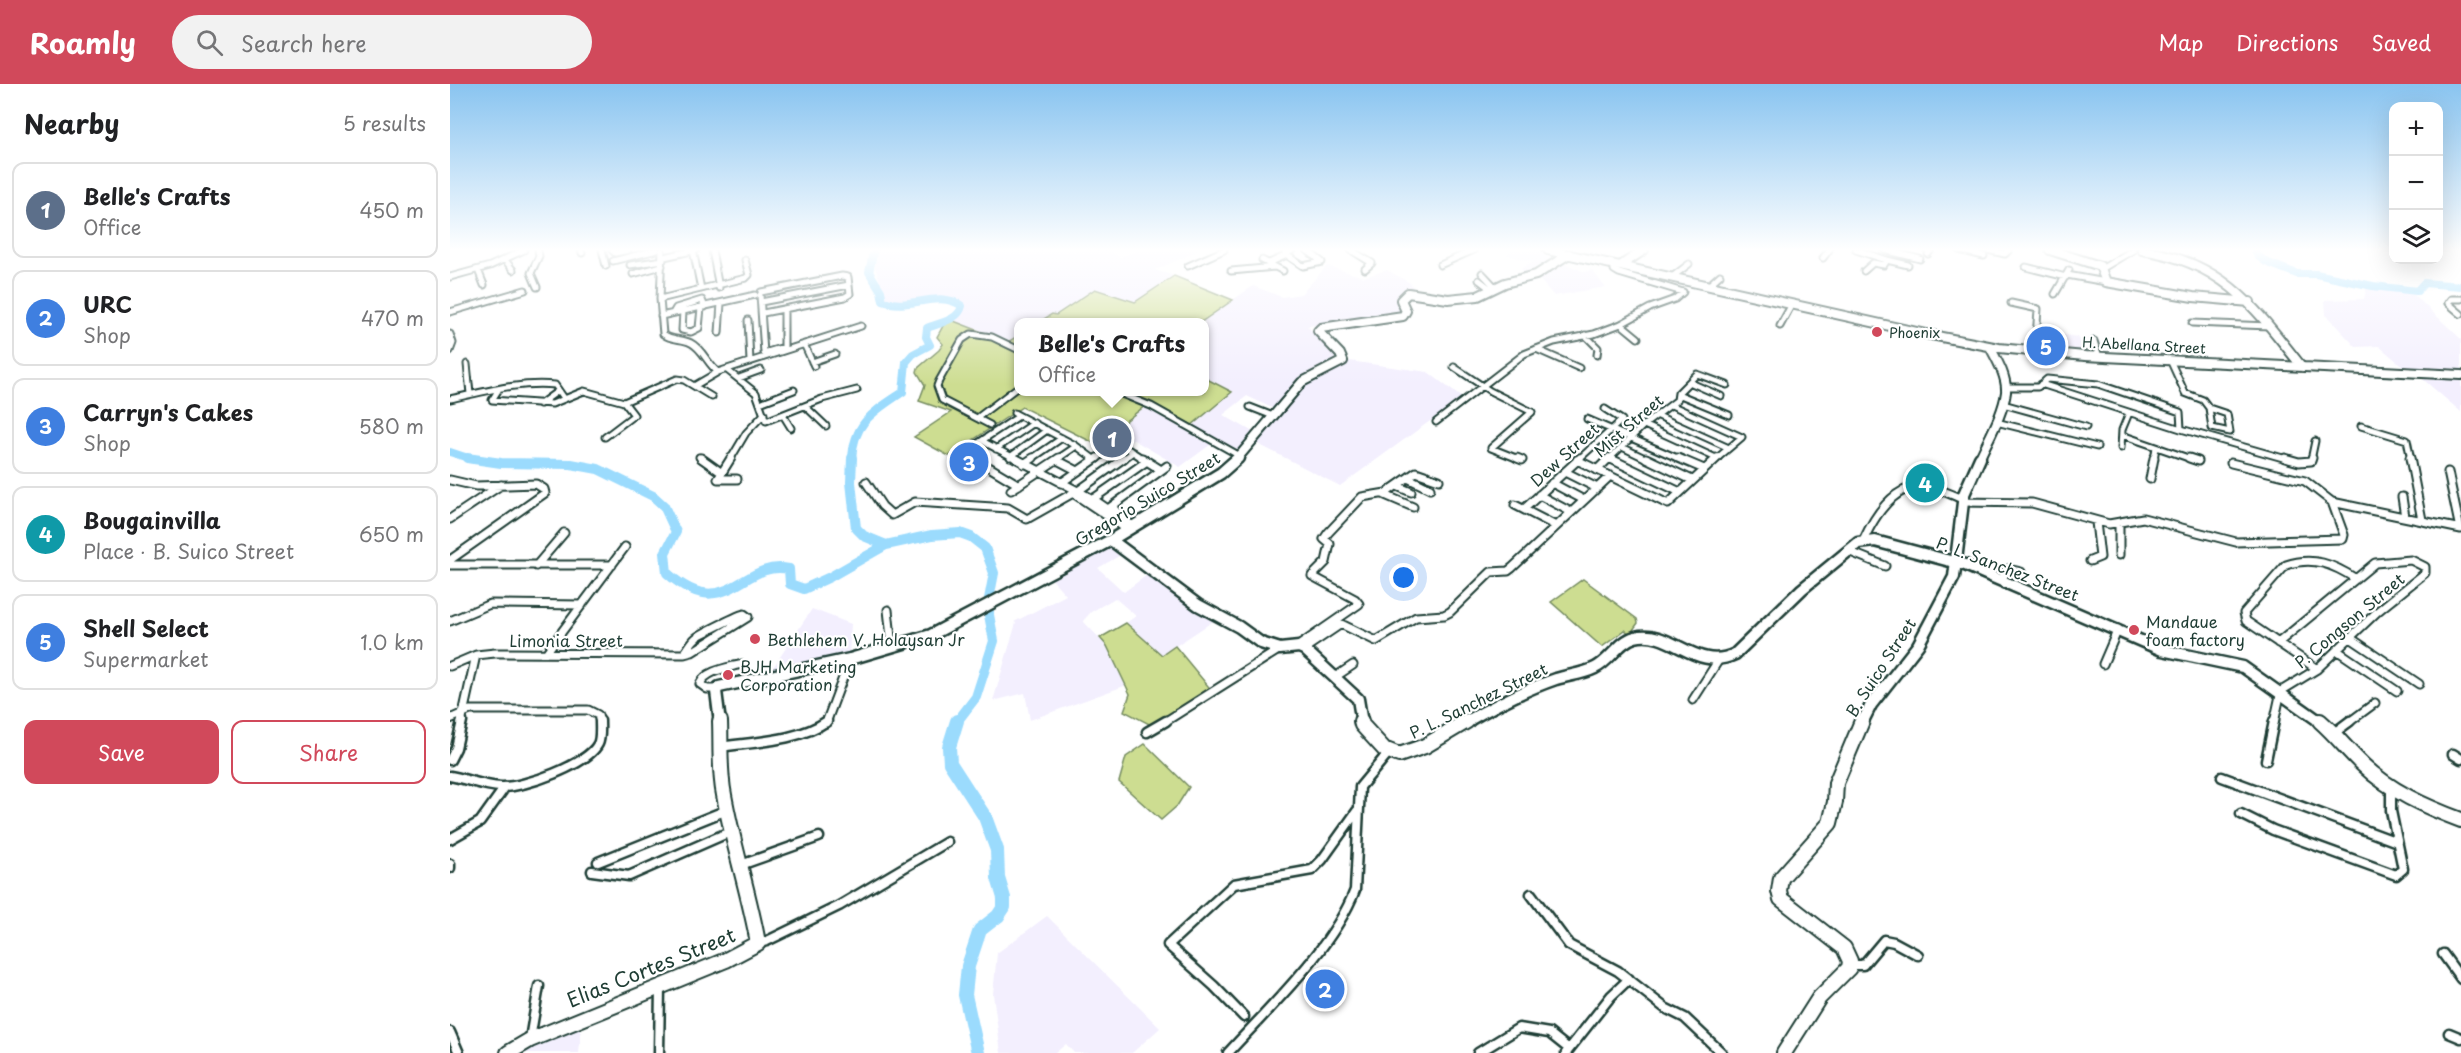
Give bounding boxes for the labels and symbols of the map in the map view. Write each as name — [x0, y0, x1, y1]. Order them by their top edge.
place label: Phoenix — [1889, 322, 1940, 343]
pin: 5 — [2026, 324, 2066, 368]
marker: Phoenix — [1870, 325, 1884, 339]
street label: H. Abellana Street — [2082, 331, 2207, 359]
street label: Mist Street — [1588, 388, 1668, 462]
pin: 1 — [1092, 416, 1132, 460]
street label: Dew Street — [1524, 417, 1604, 491]
pin: 3 — [950, 440, 988, 484]
street label: Gregorio Suico Street — [1070, 445, 1224, 551]
pin: 4 — [1906, 460, 1944, 506]
street label: P. L. Sanchez Street — [1933, 530, 2083, 606]
your location — [1389, 563, 1418, 592]
street label: P. Congson Street — [2289, 567, 2409, 673]
place label: Mandaue foam factory — [2146, 609, 2245, 651]
street label: B. Suico Street — [1839, 612, 1921, 721]
marker: Mandaue foam factory — [2127, 623, 2141, 637]
place label: Bethlehem V. Holaysan Jr — [767, 627, 965, 651]
street label: Limonia Street — [509, 628, 623, 652]
marker: Bethlehem V. Holaysan Jr — [748, 632, 762, 646]
place label: BJH Marketing Corporation — [740, 654, 856, 696]
street label: P. L. Sanchez Street — [1405, 656, 1551, 744]
marker: BJH Marketing Corporation — [721, 668, 735, 682]
street label: Elias Cortes Street — [562, 919, 740, 1015]
pin: 2 — [1306, 966, 1344, 1012]

